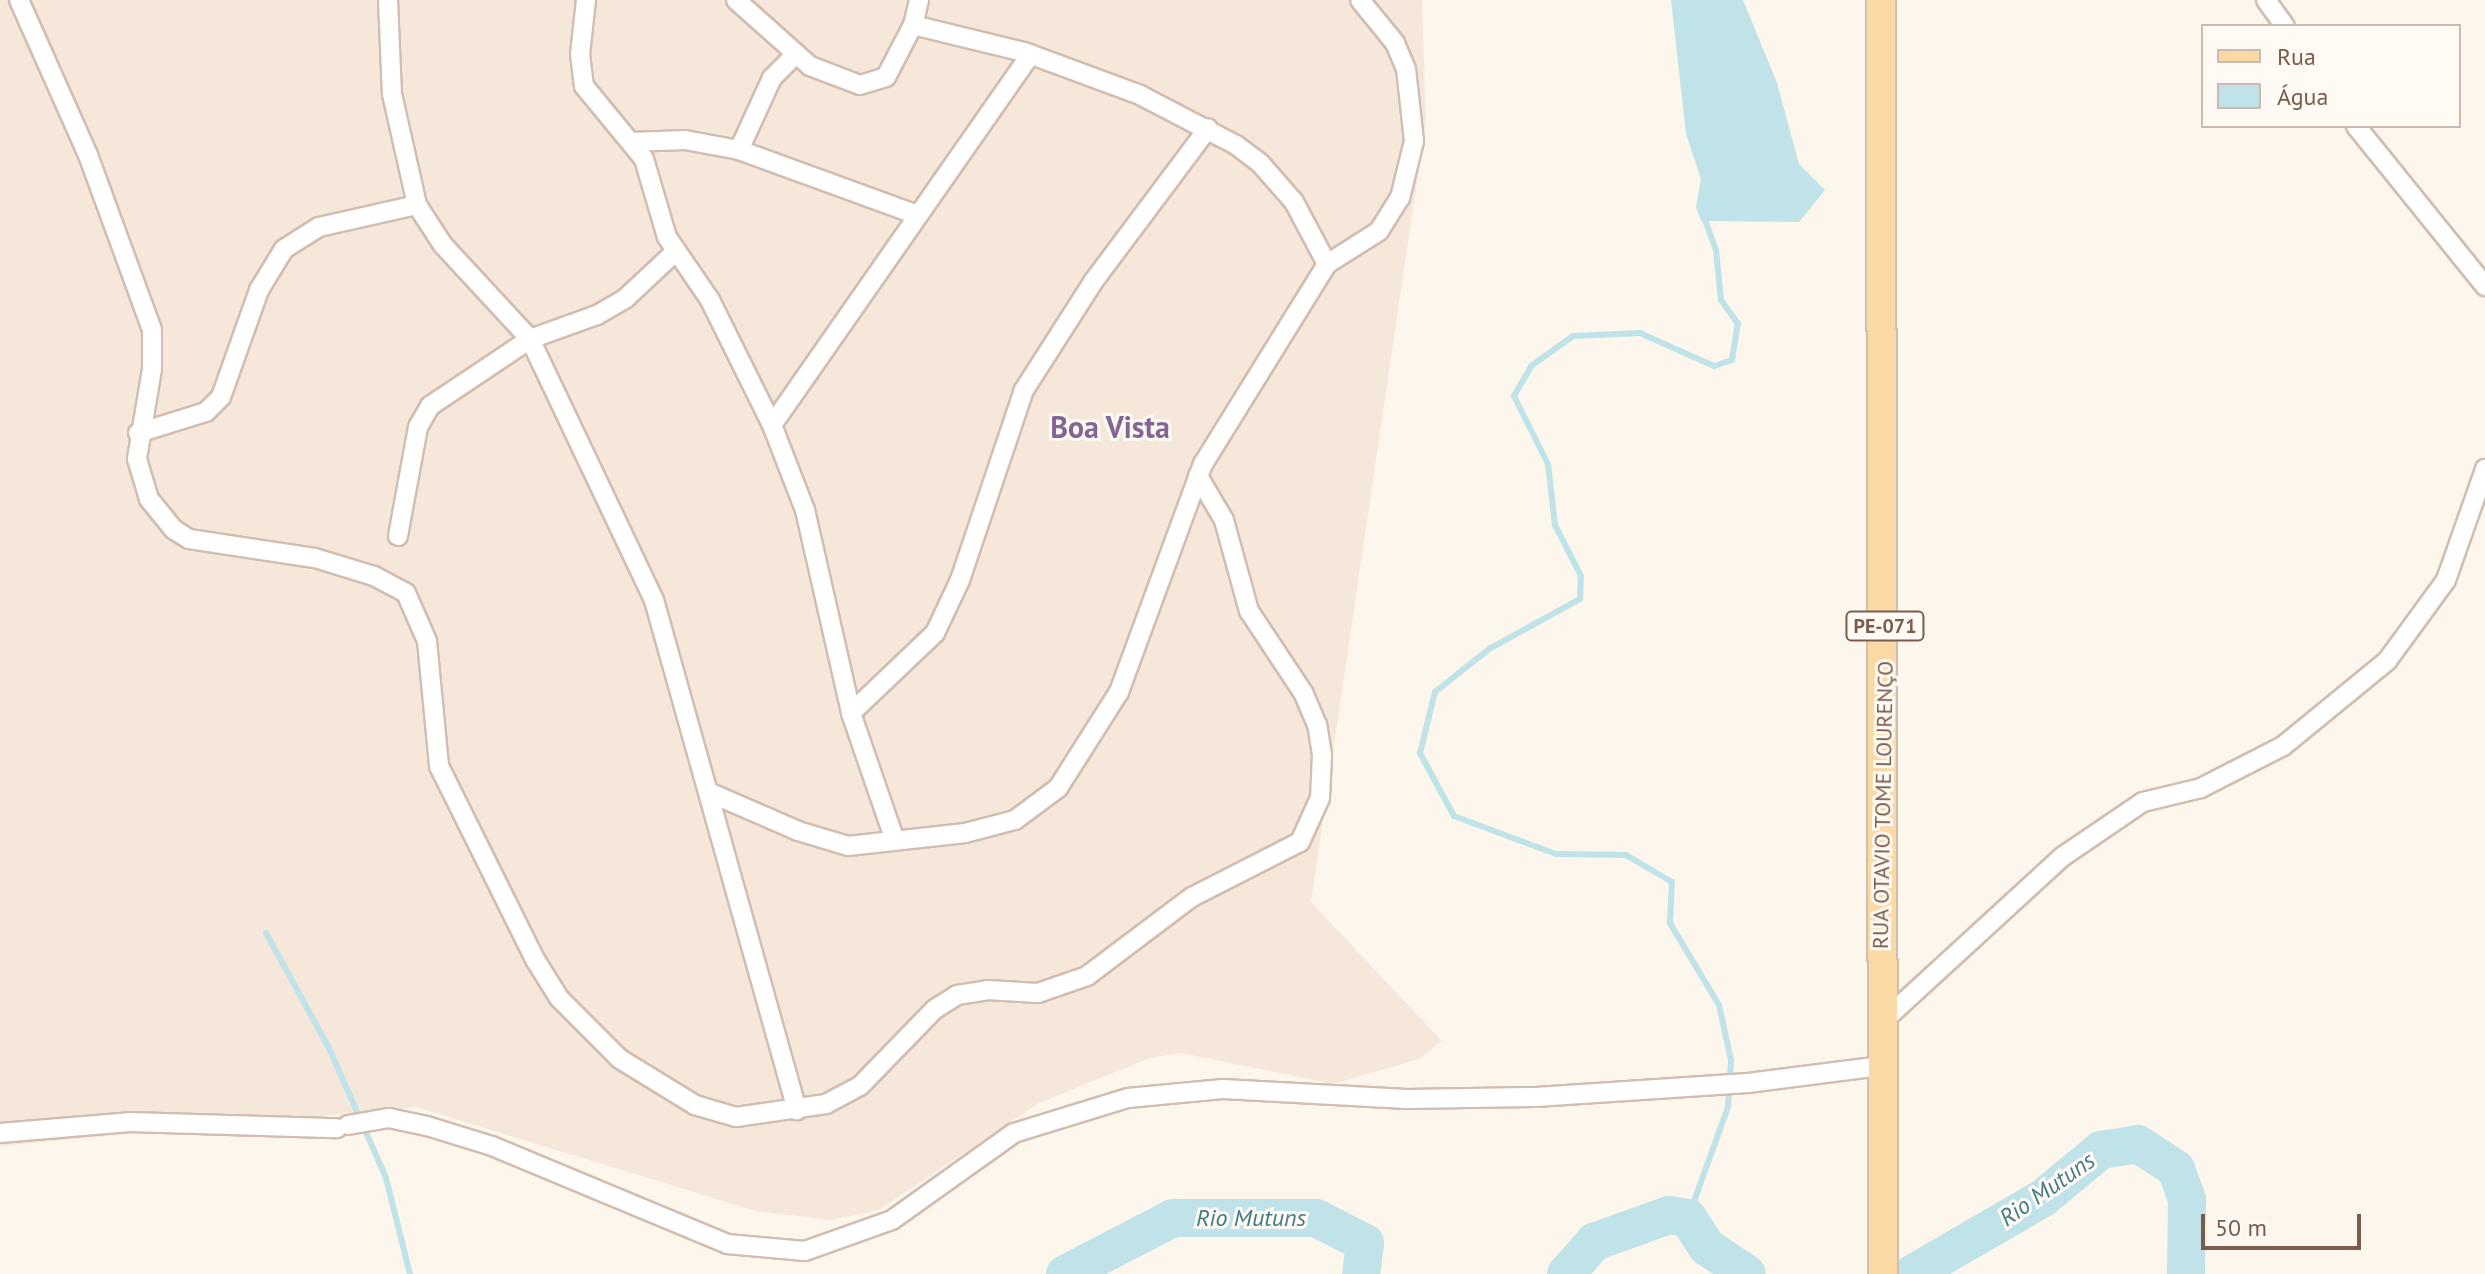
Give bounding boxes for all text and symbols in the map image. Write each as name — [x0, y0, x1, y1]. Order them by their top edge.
legend — [2201, 24, 2461, 128]
text: Rua — [2277, 41, 2316, 72]
text: Água — [2277, 81, 2328, 112]
district label: Boa Vista — [1050, 409, 1170, 445]
road number: PE-071 — [1845, 610, 1925, 642]
street label: RUA OTAVIO TOME LOURENÇO — [1867, 660, 1899, 950]
water label: Rio Mutuns — [1994, 1146, 2100, 1232]
scale bar — [2205, 1198, 2365, 1248]
water label: Rio Mutuns — [1196, 1204, 1306, 1232]
text: 50 m — [2215, 1212, 2267, 1243]

